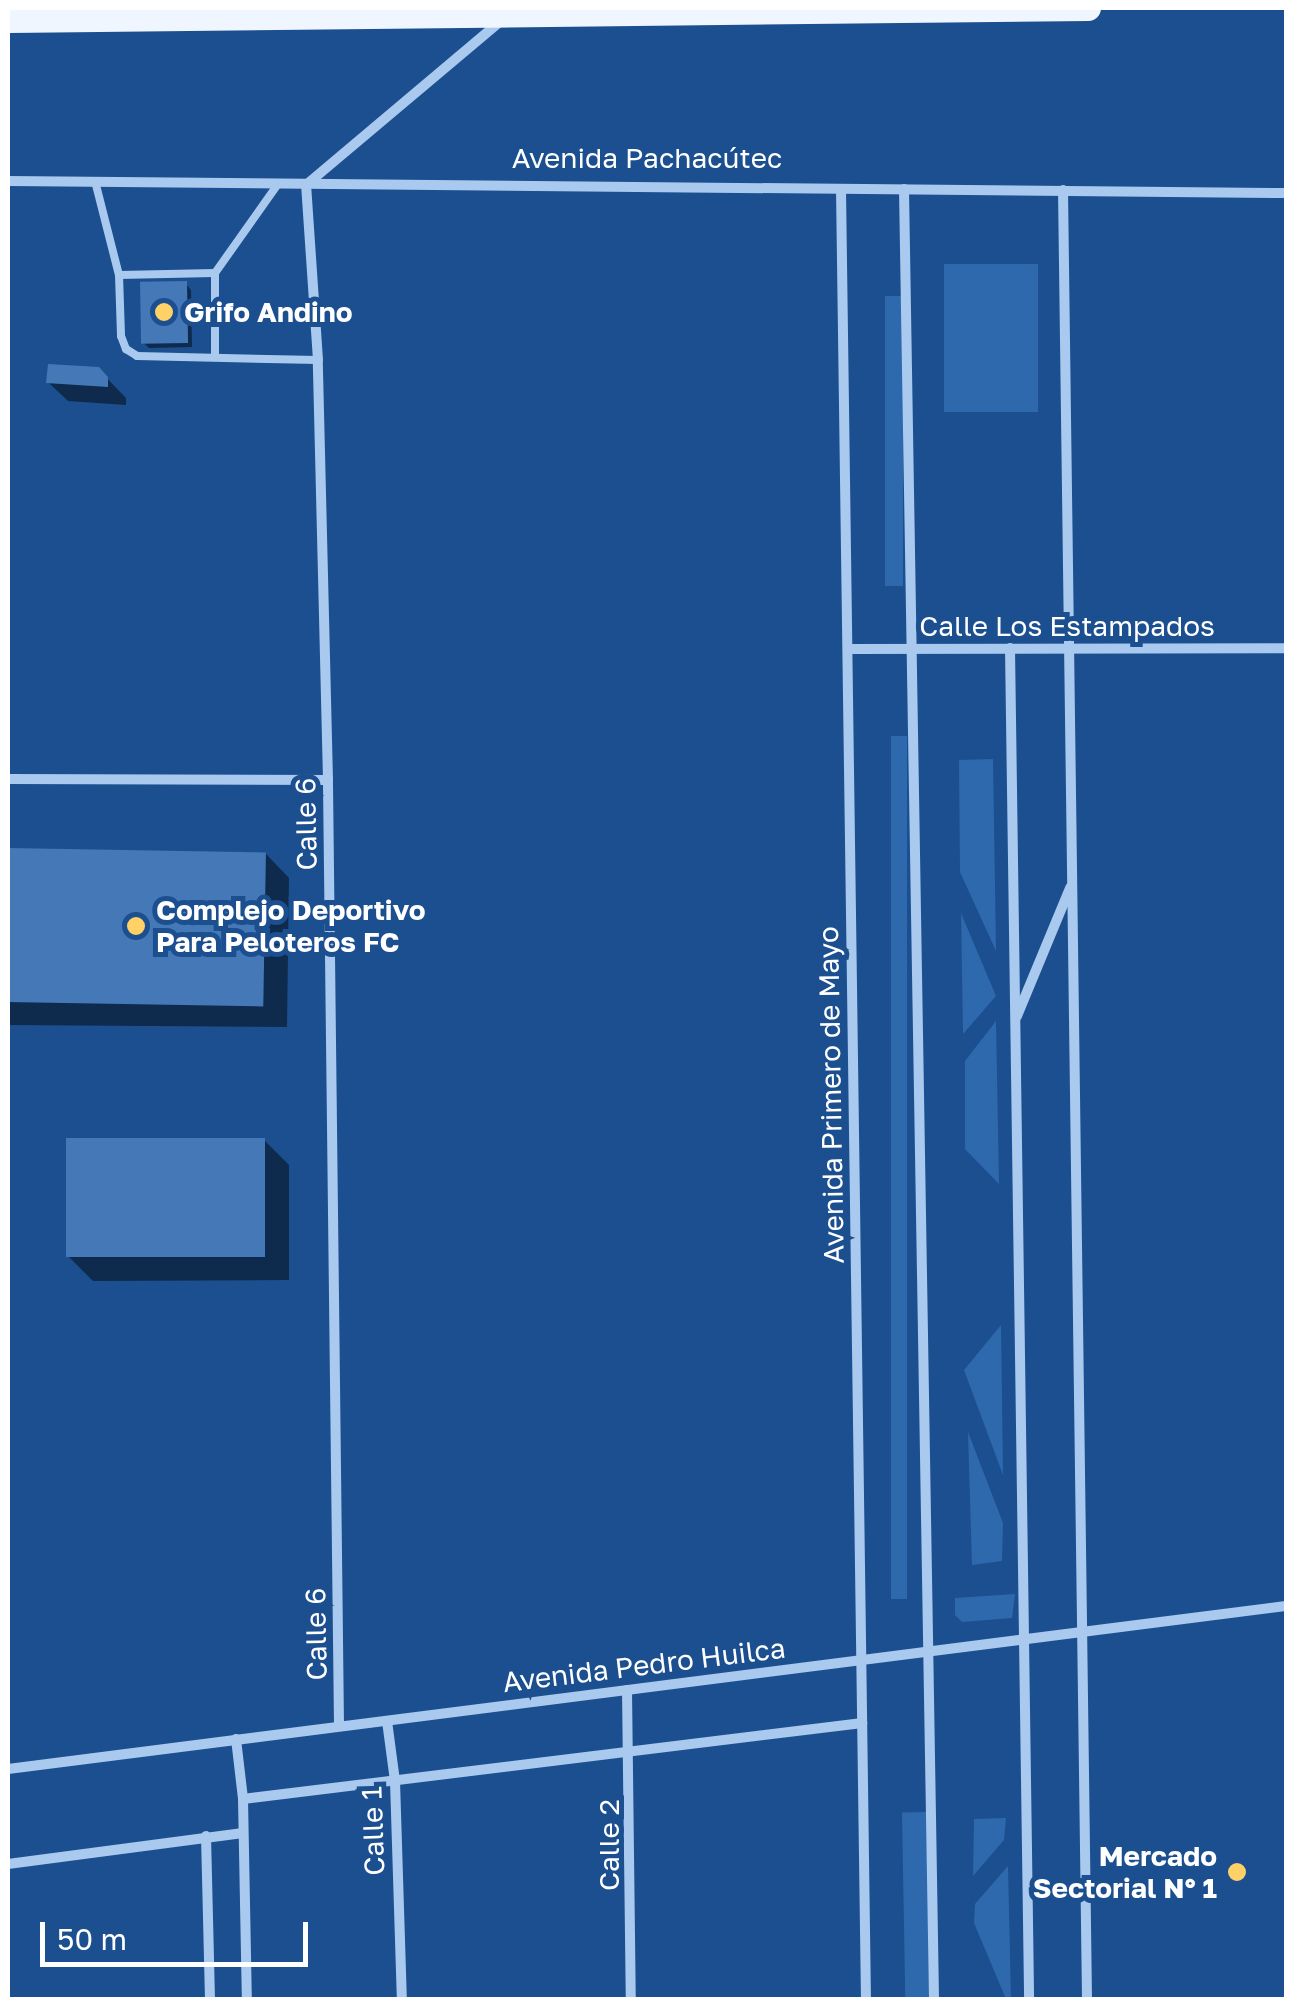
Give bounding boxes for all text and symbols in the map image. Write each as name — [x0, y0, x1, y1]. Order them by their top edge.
street label: Avenida Pachacútec — [512, 141, 782, 175]
place label: Grifo Andino — [184, 295, 353, 329]
marker: Grifo Andino — [153, 301, 175, 323]
street label: Calle Los Estampados — [919, 609, 1215, 643]
street label: Calle 6 — [288, 777, 324, 871]
place label: Complejo Deportivo Para Peloteros FC — [156, 893, 426, 959]
marker: Complejo Deportivo Para Peloteros FC — [125, 915, 147, 937]
street label: Avenida Primero de Mayo — [811, 926, 851, 1264]
street label: Calle 6 — [298, 1587, 334, 1681]
street label: Avenida Pedro Huilca — [501, 1631, 787, 1699]
street label: Calle 1 — [355, 1786, 391, 1876]
street label: Calle 2 — [592, 1799, 626, 1891]
place label: Mercado Sectorial N° 1 — [1033, 1839, 1217, 1905]
marker: Mercado Sectorial N° 1 — [1226, 1861, 1248, 1883]
scale bar — [45, 1902, 312, 1964]
text: 50 m — [57, 1921, 127, 1957]

